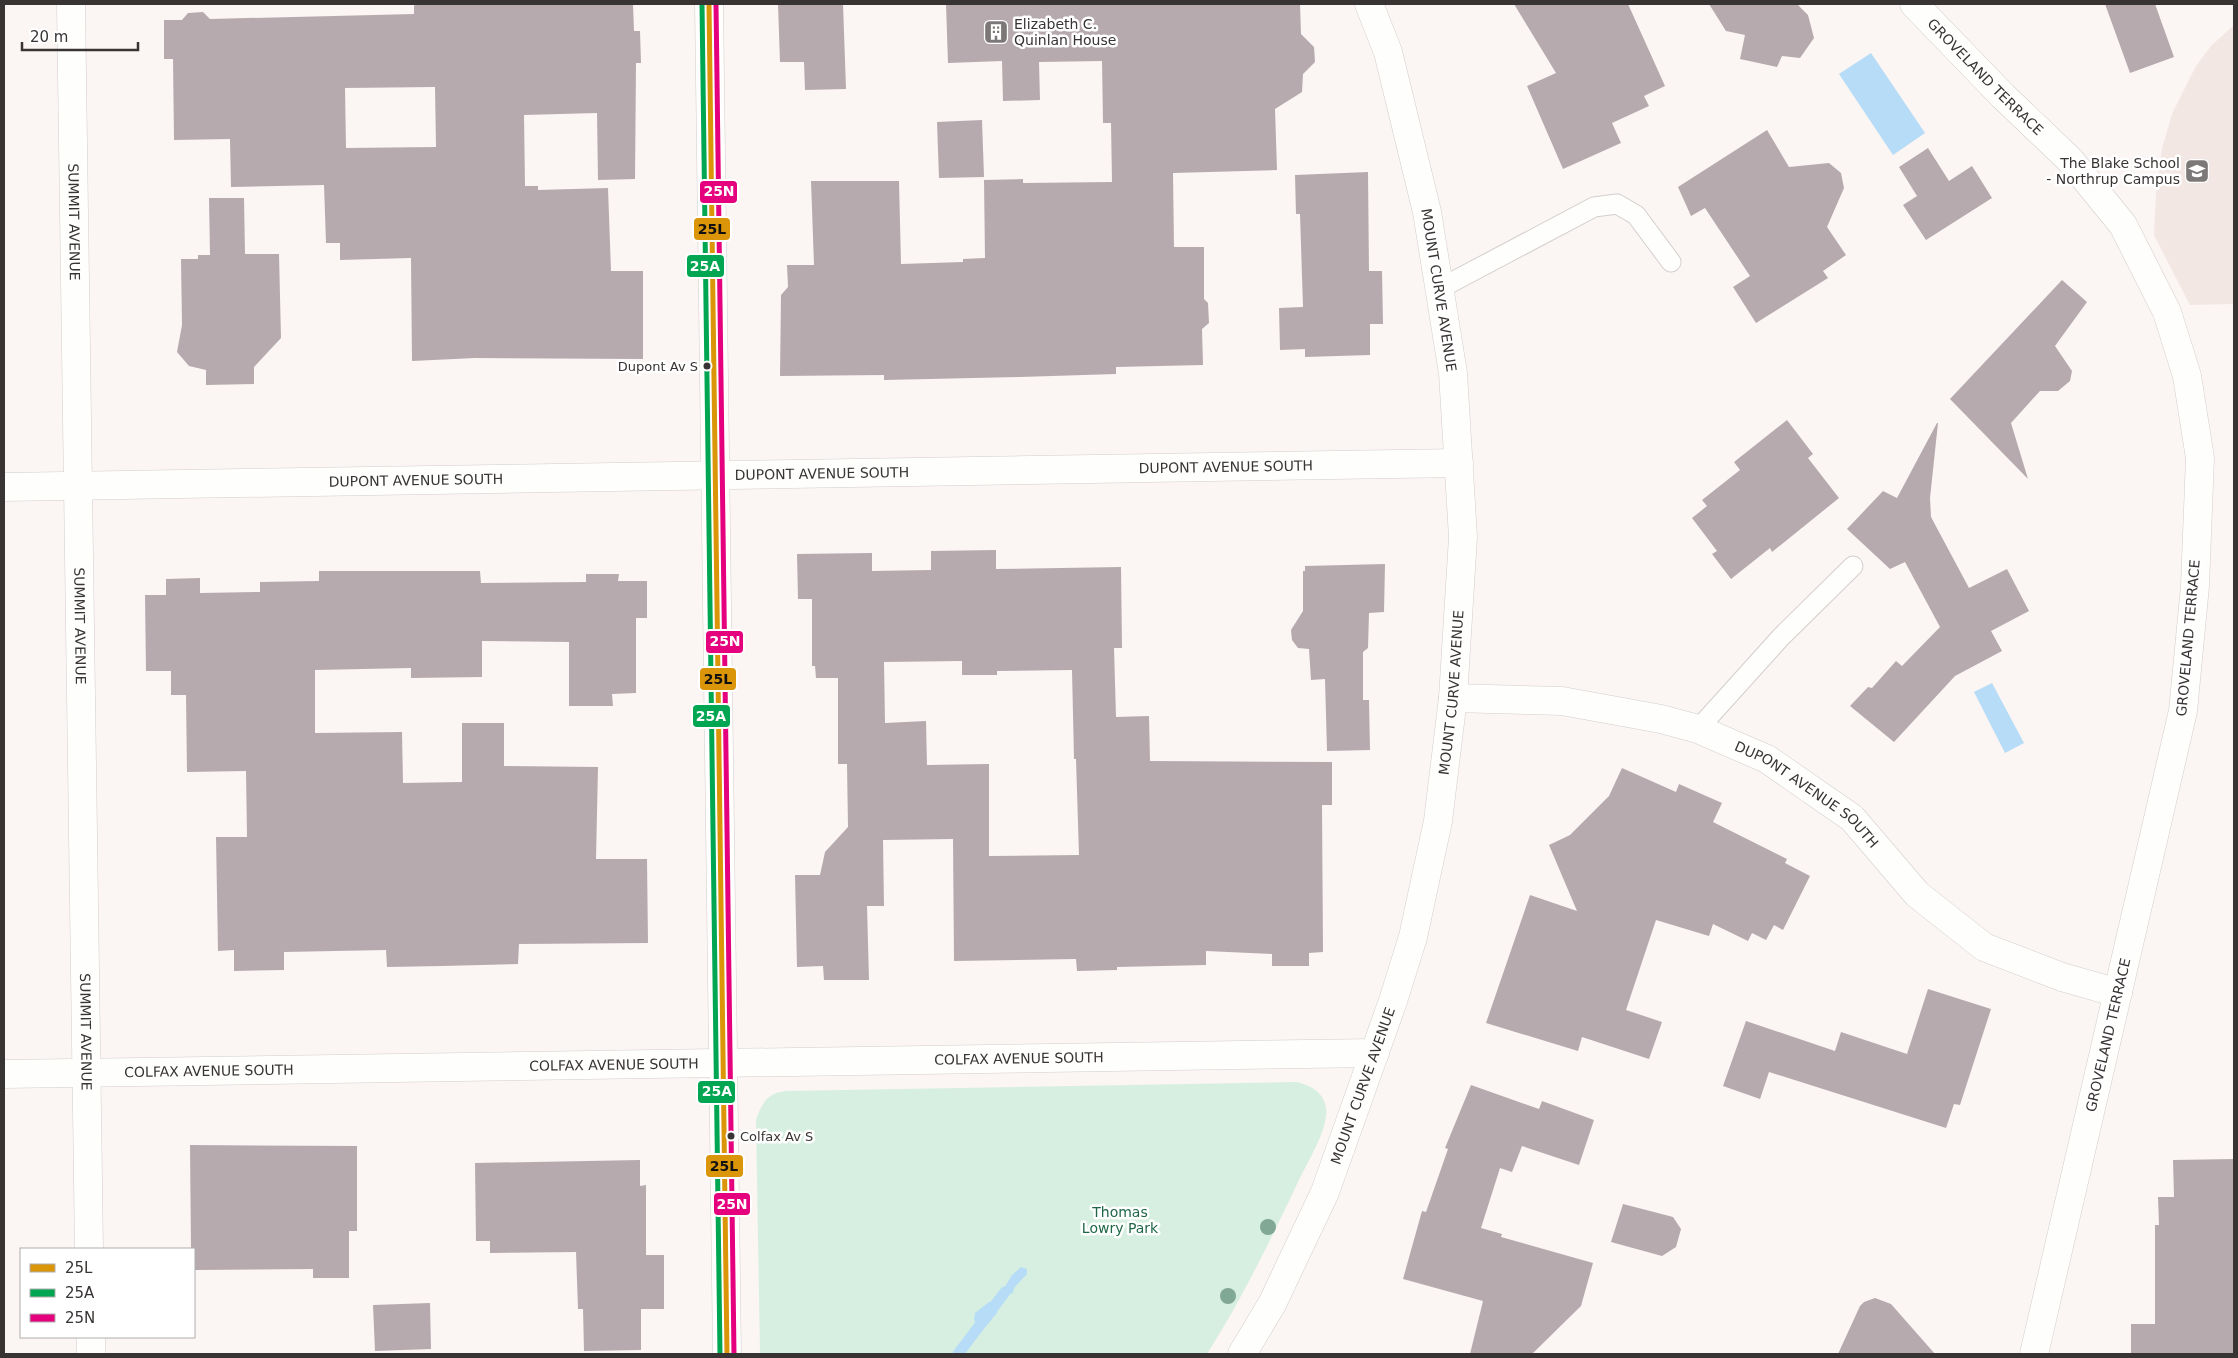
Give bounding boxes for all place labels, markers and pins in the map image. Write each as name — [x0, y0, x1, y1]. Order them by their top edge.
place label: Elizabeth C. Quinlan House — [1014, 16, 1116, 48]
building icon: Elizabeth C. Quinlan House — [983, 19, 1009, 45]
place label: The Blake School - Northrup Campus — [2046, 155, 2180, 187]
school or university icon: The Blake School - Northrup Campus — [2184, 158, 2210, 184]
place label: Dupont Av S — [618, 359, 698, 374]
marker: Dupont Av S — [702, 361, 712, 371]
place label: Colfax Av S — [740, 1129, 813, 1144]
marker: Colfax Av S — [726, 1131, 736, 1141]

